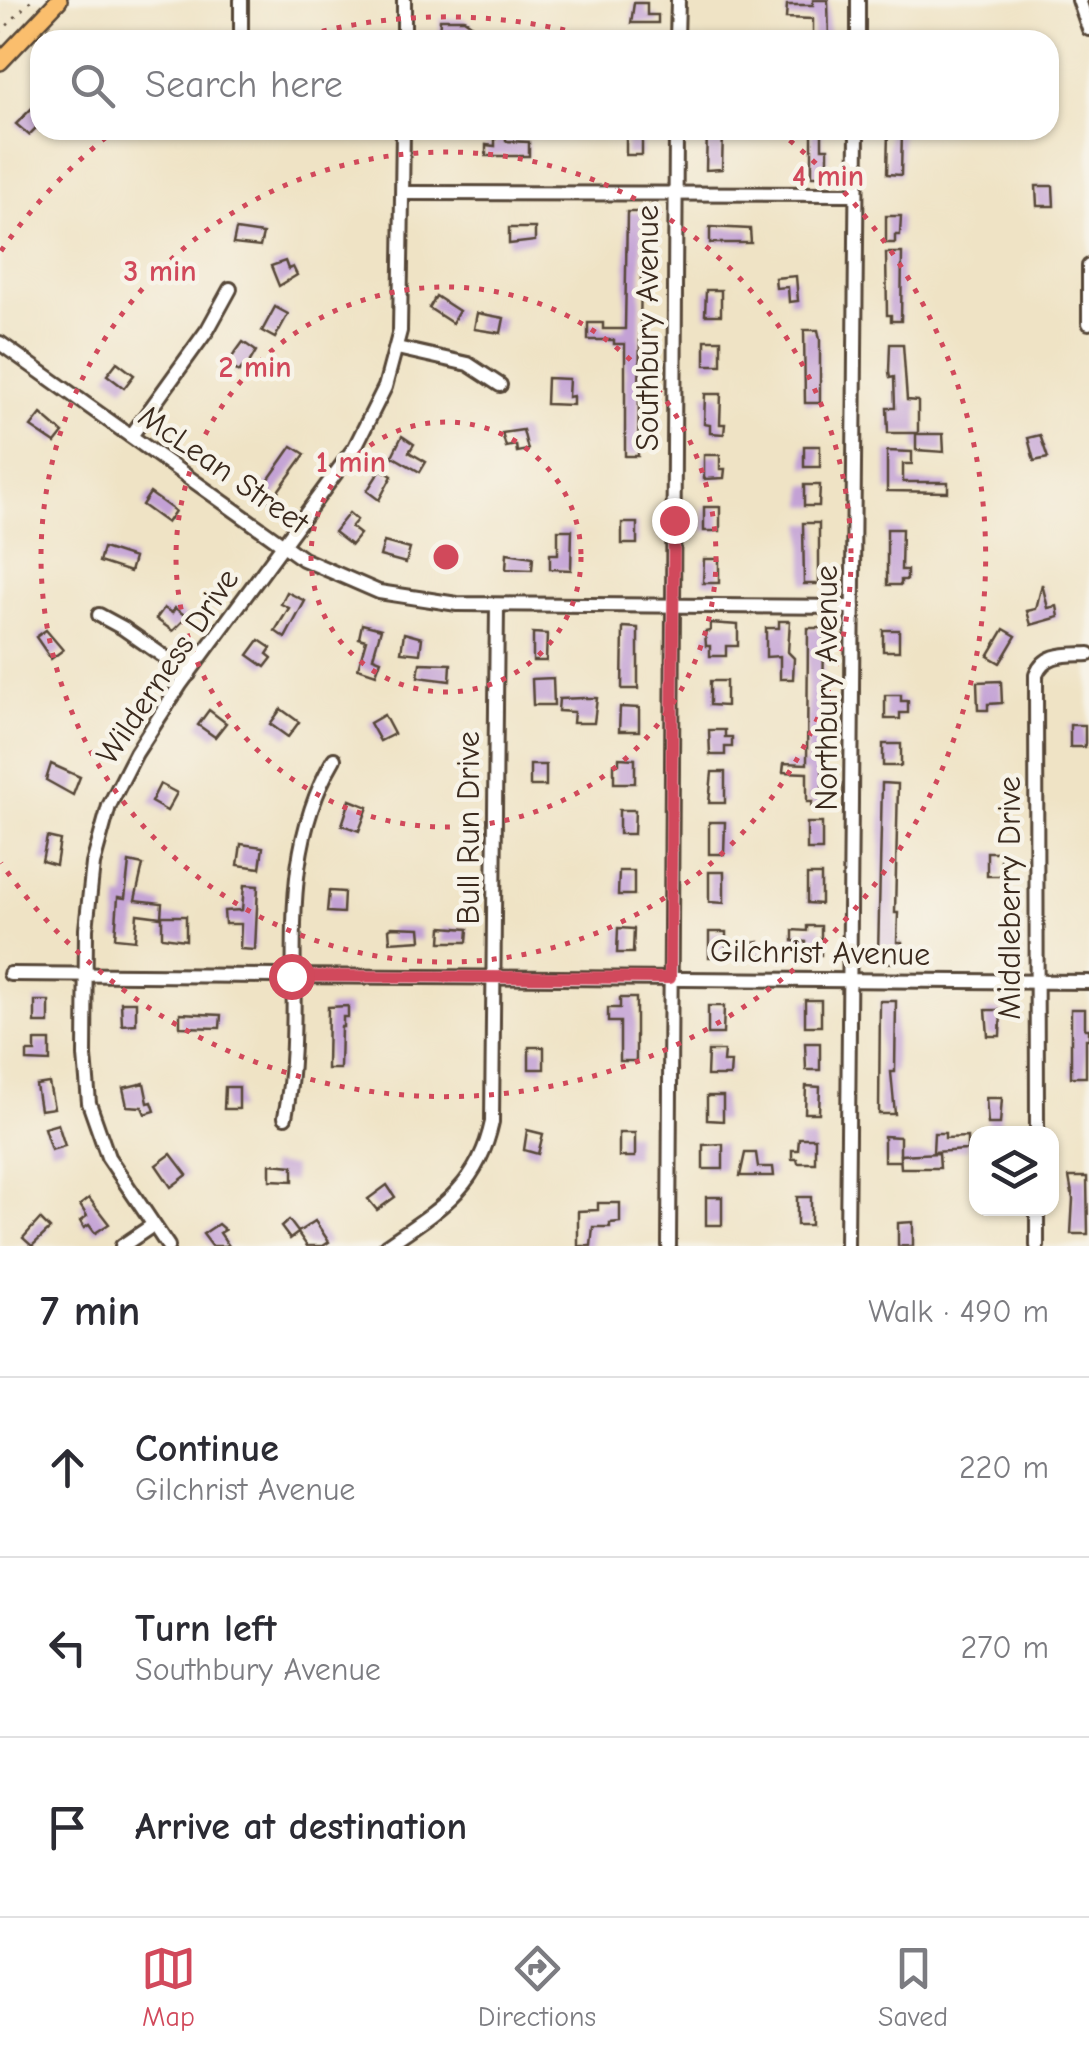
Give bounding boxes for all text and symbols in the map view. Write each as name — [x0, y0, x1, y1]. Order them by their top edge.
search box — [30, 30, 1059, 140]
icon: search — [65, 58, 120, 113]
text: Search here — [145, 63, 343, 107]
text: 4 min — [792, 159, 864, 194]
street label: Southbury Avenue — [629, 205, 666, 451]
text: 3 min — [124, 254, 196, 289]
text: 2 min — [218, 350, 292, 385]
street label: McLean Street — [132, 397, 316, 542]
text: 1 min — [316, 445, 386, 480]
route end — [652, 498, 698, 544]
centre of rings — [428, 539, 464, 575]
street label: Wilderness Drive — [88, 562, 246, 771]
street label: Northbury Avenue — [808, 565, 845, 811]
street label: Bull Run Drive — [450, 731, 487, 925]
street label: Middleberry Drive — [991, 776, 1028, 1020]
street label: Gilchrist Avenue — [710, 932, 930, 973]
route start — [269, 954, 315, 1000]
map controls — [969, 1126, 1059, 1216]
button: layers — [969, 1126, 1059, 1216]
text: 7 min — [40, 1287, 140, 1336]
text: Walk · 490 m — [868, 1293, 1049, 1330]
text: Continue — [135, 1427, 279, 1471]
icon: ahead — [40, 1440, 95, 1495]
text: 220 m — [959, 1449, 1049, 1486]
text: Gilchrist Avenue — [135, 1471, 355, 1508]
text: Turn left — [135, 1607, 276, 1651]
icon: left — [40, 1620, 95, 1675]
text: 270 m — [961, 1629, 1049, 1666]
text: Southbury Avenue — [135, 1651, 381, 1688]
icon: arrive — [40, 1800, 95, 1855]
text: Arrive at destination — [135, 1805, 467, 1849]
tab: Map — [141, 1941, 196, 2033]
tab: Directions — [478, 1941, 596, 2033]
tab: Saved — [878, 1941, 948, 2033]

